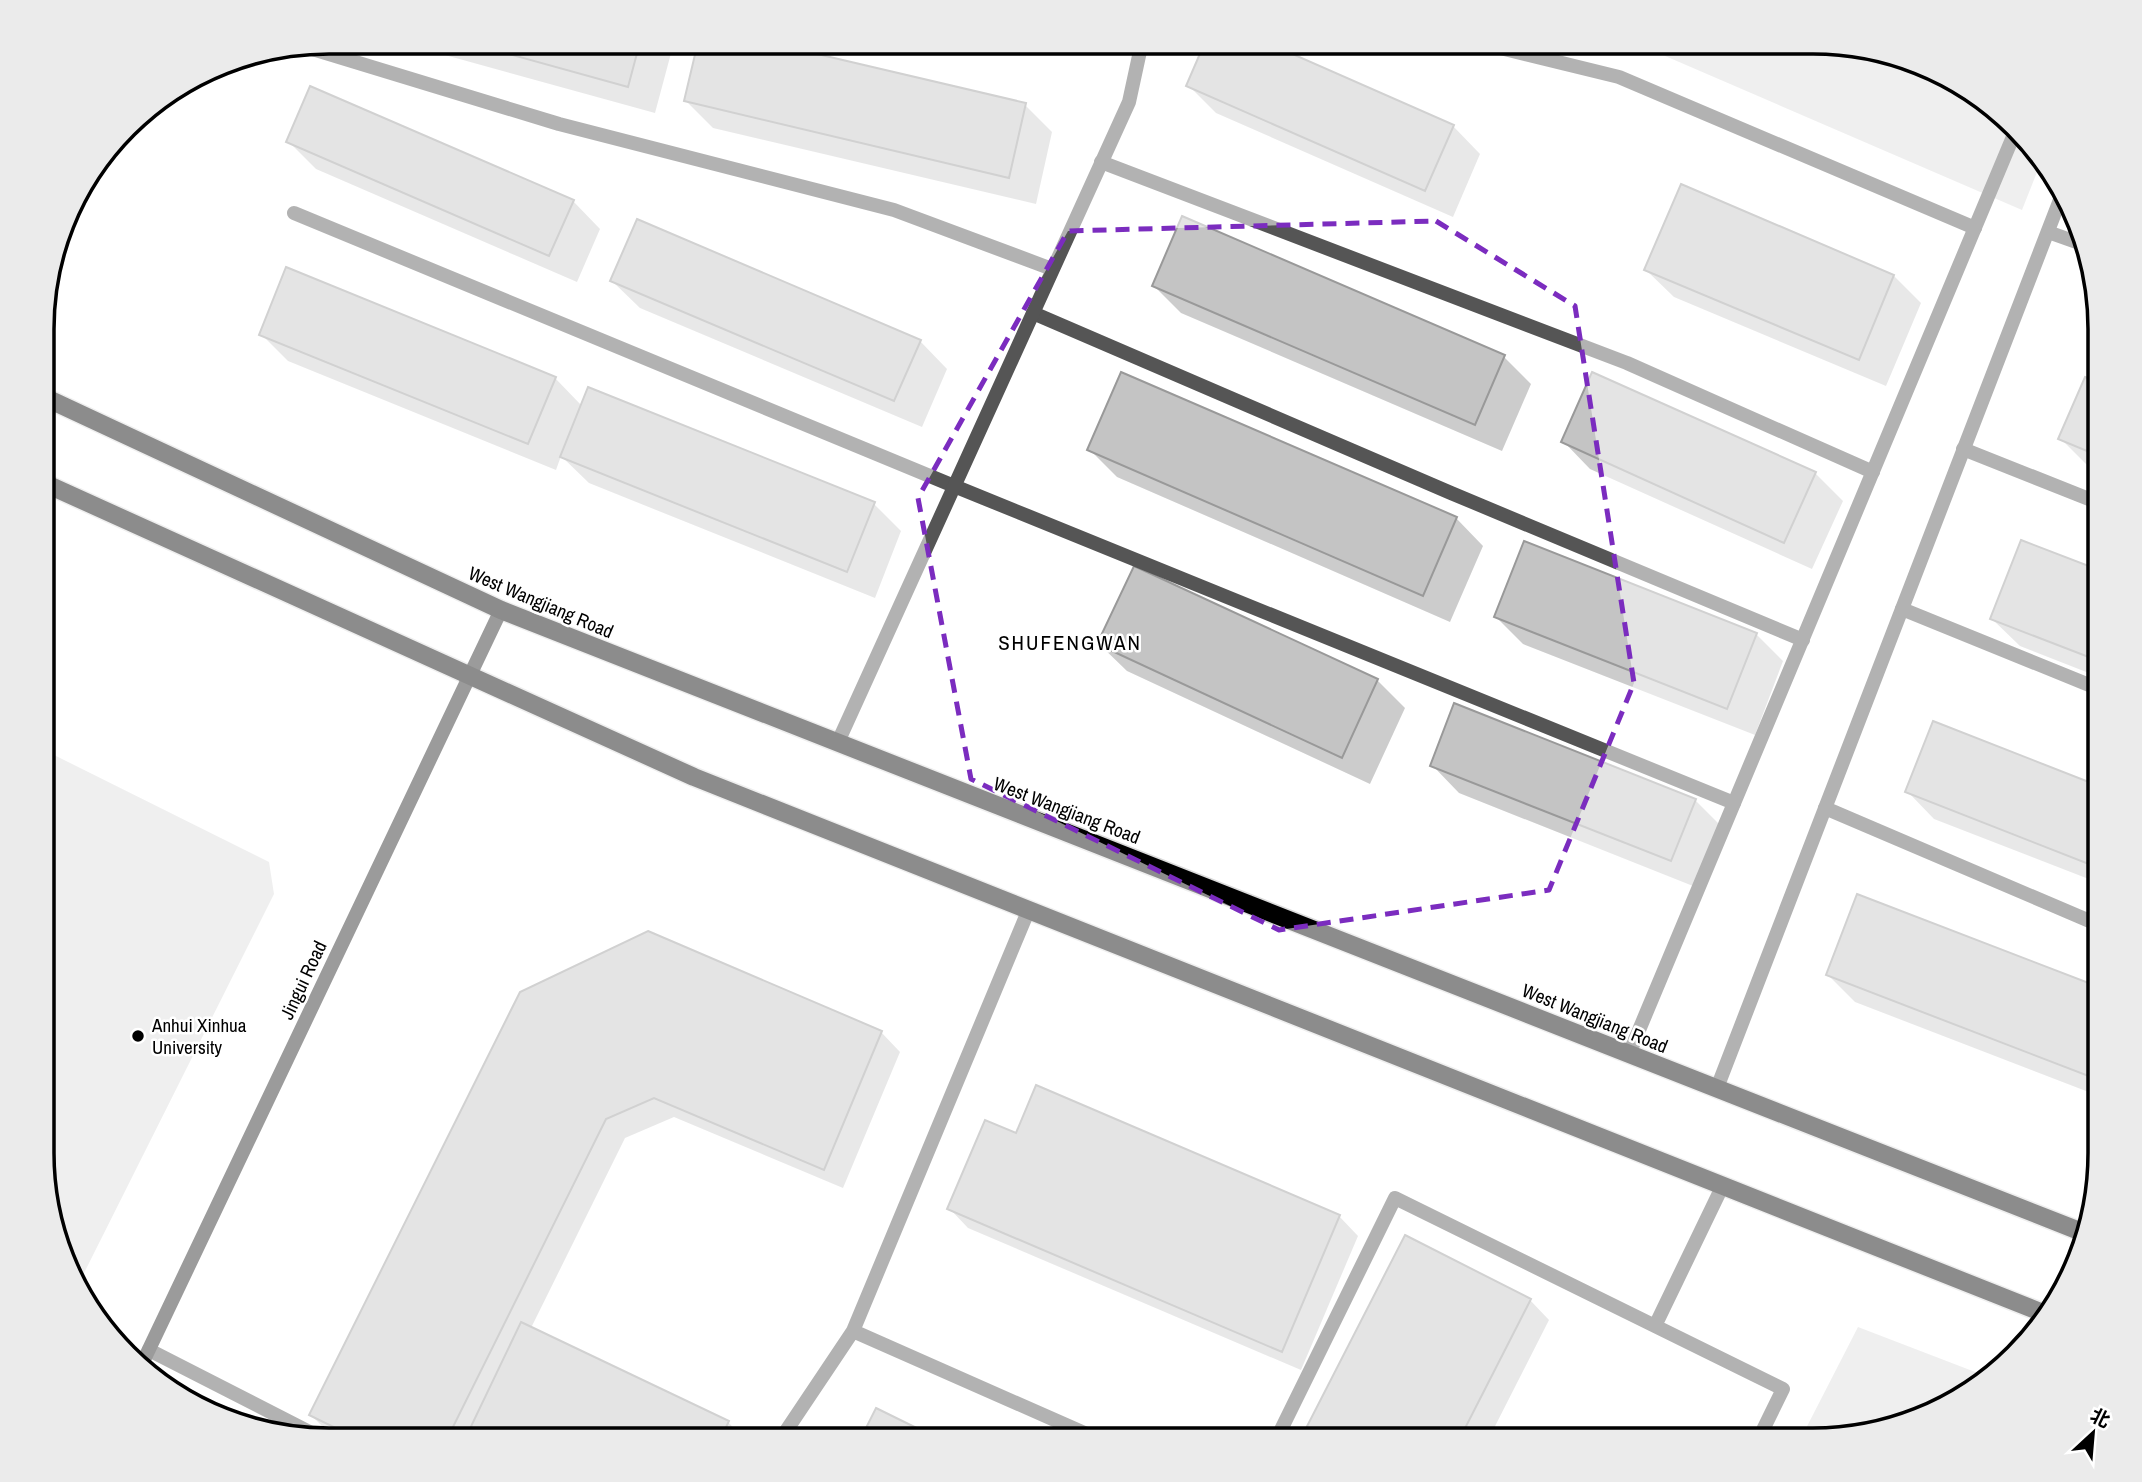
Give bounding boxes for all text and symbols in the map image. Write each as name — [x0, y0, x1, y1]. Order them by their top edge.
street label: West Wangjiang Road — [465, 560, 617, 644]
district label: SHUFENGWAN — [998, 628, 1142, 657]
street label: West Wangjiang Road — [990, 770, 1144, 850]
street label: Jingui Road — [273, 936, 333, 1024]
street label: West Wangjiang Road — [1518, 977, 1672, 1059]
place label: Anhui Xinhua University — [151, 1012, 247, 1060]
marker: Anhui Xinhua University — [130, 1028, 146, 1044]
north arrow — [2058, 1398, 2128, 1468]
text: 北 — [2086, 1402, 2115, 1434]

